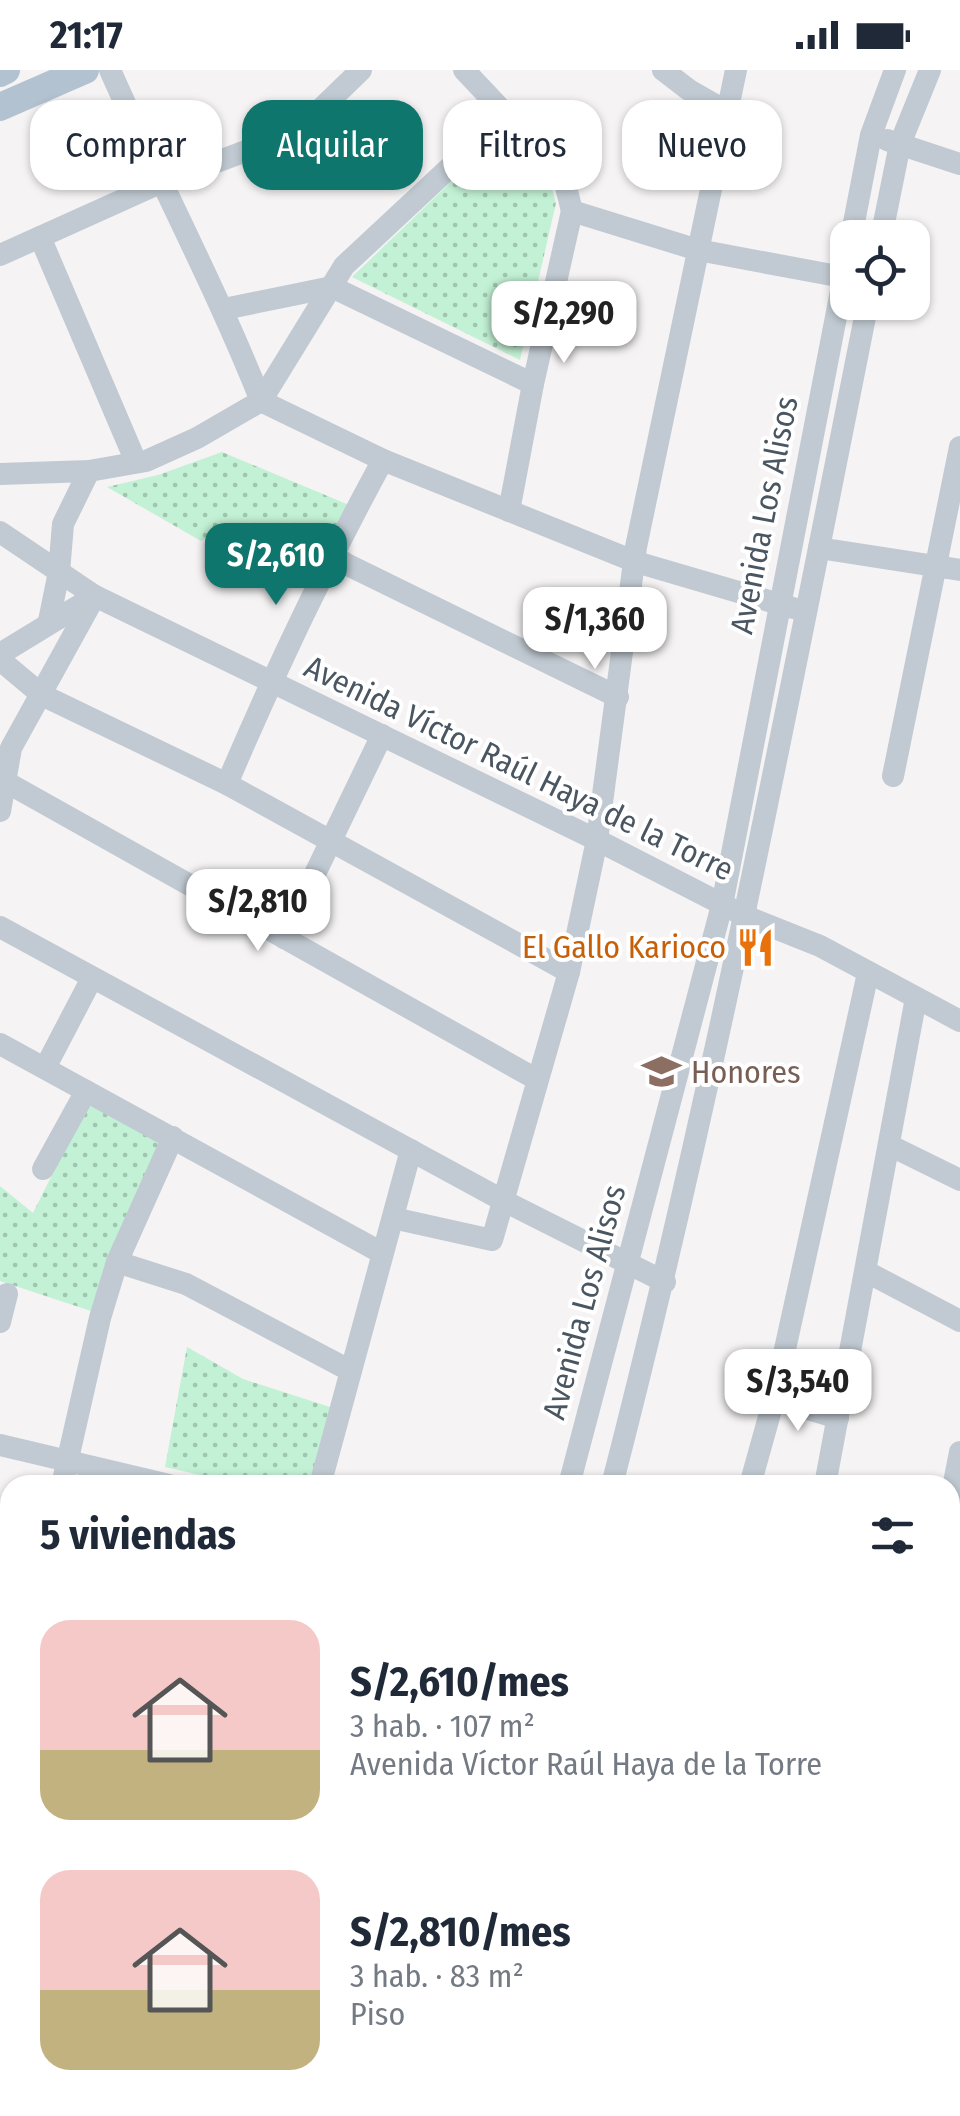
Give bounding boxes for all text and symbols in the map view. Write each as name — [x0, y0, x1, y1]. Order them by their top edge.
text: 21:17 — [50, 12, 123, 58]
chip: Comprar — [30, 100, 222, 190]
chip: Alquilar — [242, 100, 423, 190]
chip: Filtros — [443, 100, 602, 190]
chip: Nuevo — [622, 100, 782, 190]
map controls — [830, 220, 930, 320]
button: locate — [830, 220, 930, 320]
pin: S/2,290 — [472, 281, 656, 366]
text: S/2,290 — [513, 294, 615, 332]
street label: Avenida Los Alisos — [722, 393, 806, 637]
pin: S/2,610 — [184, 523, 368, 608]
text: S/2,610 — [227, 536, 325, 574]
pin: S/1,360 — [503, 587, 687, 672]
text: S/1,360 — [545, 600, 645, 638]
street label: Avenida Víctor Raúl Haya de la Torre — [298, 647, 740, 889]
pin: S/2,810 — [166, 869, 350, 954]
text: S/2,810 — [208, 882, 308, 920]
restaurant icon: El Gallo Karioco — [735, 926, 777, 968]
place label: El Gallo Karioco — [522, 928, 726, 966]
school or university icon: Honores — [640, 1051, 682, 1093]
place label: Honores — [691, 1053, 801, 1091]
street label: Avenida Los Alisos — [534, 1181, 634, 1423]
pin: S/3,540 — [706, 1349, 890, 1434]
text: S/3,540 — [747, 1362, 849, 1400]
icon: filters — [865, 1508, 920, 1563]
text: 5 viviendas — [40, 1510, 236, 1560]
text: S/2,610/mes — [350, 1657, 569, 1707]
icon: home — [120, 1660, 240, 1780]
text: 3 hab. · 107 m² — [350, 1707, 535, 1745]
text: Avenida Víctor Raúl Haya de la Torre — [350, 1745, 822, 1783]
text: S/2,810/mes — [350, 1907, 571, 1957]
icon: home — [120, 1910, 240, 2030]
text: 3 hab. · 83 m² — [350, 1957, 524, 1995]
text: Piso — [350, 1995, 405, 2033]

